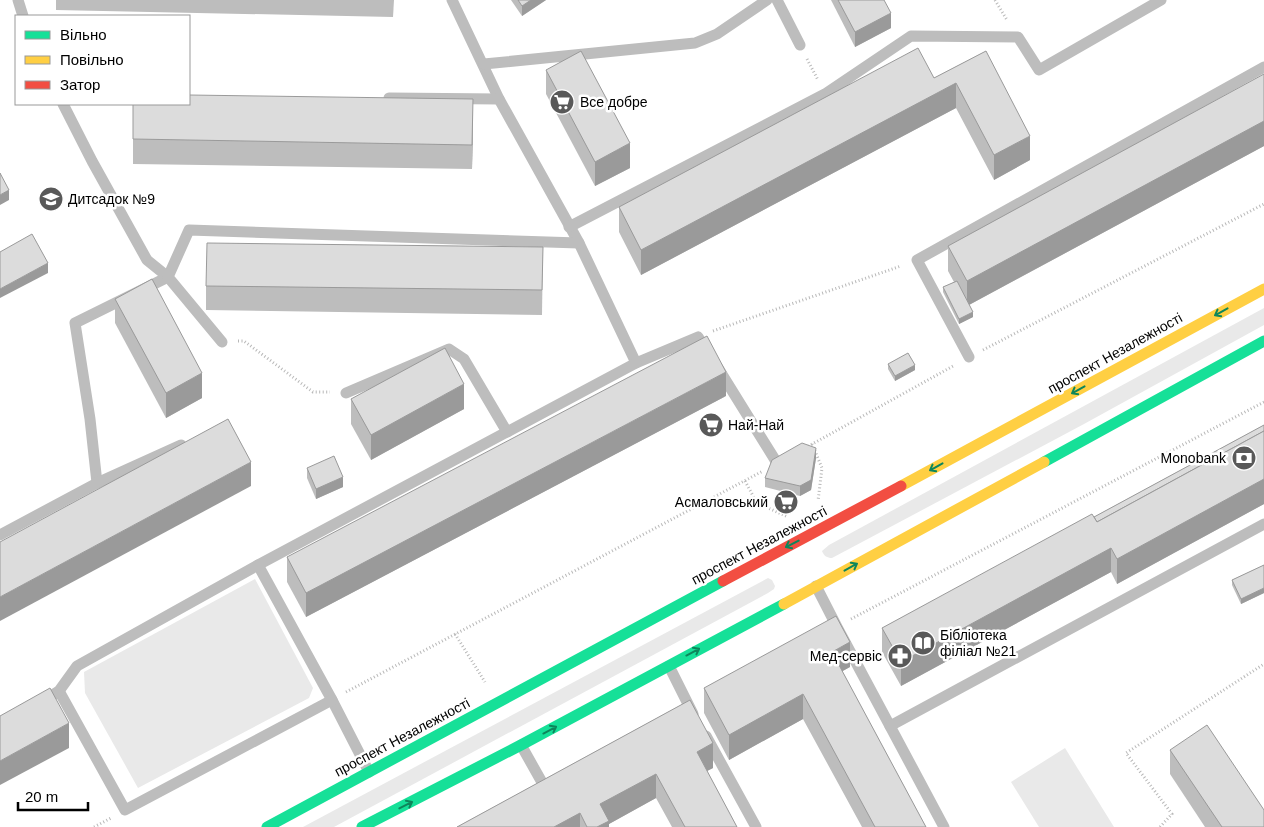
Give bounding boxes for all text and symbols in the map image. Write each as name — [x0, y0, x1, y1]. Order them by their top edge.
legend — [15, 15, 190, 105]
text: Вільно — [60, 26, 107, 43]
text: Повільно — [60, 51, 124, 68]
text: Затор — [60, 76, 100, 93]
supermarket icon: Все добре — [549, 89, 575, 115]
place label: Все добре — [580, 94, 648, 110]
school or university icon: Дитсадок №9 — [38, 186, 64, 212]
place label: Дитсадок №9 — [68, 191, 155, 207]
one-way arrow — [1214, 307, 1229, 317]
street label: проспект Незалежності — [1045, 309, 1185, 397]
one-way arrow — [1071, 385, 1086, 395]
supermarket icon: Най-Най — [698, 412, 724, 438]
place label: Най-Най — [728, 417, 784, 433]
bank icon: Monobank — [1231, 445, 1257, 471]
place label: Monobank — [1161, 450, 1227, 466]
one-way arrow — [929, 463, 943, 473]
supermarket icon: Асмаловський — [773, 489, 799, 515]
place label: Асмаловський — [675, 494, 768, 510]
street label: проспект Незалежності — [689, 502, 829, 588]
one-way arrow — [785, 539, 800, 549]
one-way arrow — [844, 562, 859, 572]
place label: Бібліотека філіал №21 — [940, 627, 1017, 659]
library icon: Бібліотека філіал №21 — [910, 630, 936, 656]
pharmacy icon: Мед-сервіс — [887, 643, 913, 669]
one-way arrow — [685, 647, 700, 657]
place label: Мед-сервіс — [810, 648, 882, 664]
street label: проспект Незалежності — [332, 694, 472, 780]
one-way arrow — [542, 724, 557, 734]
scale bar — [18, 780, 88, 812]
text: 20 m — [25, 788, 58, 805]
one-way arrow — [398, 800, 413, 810]

